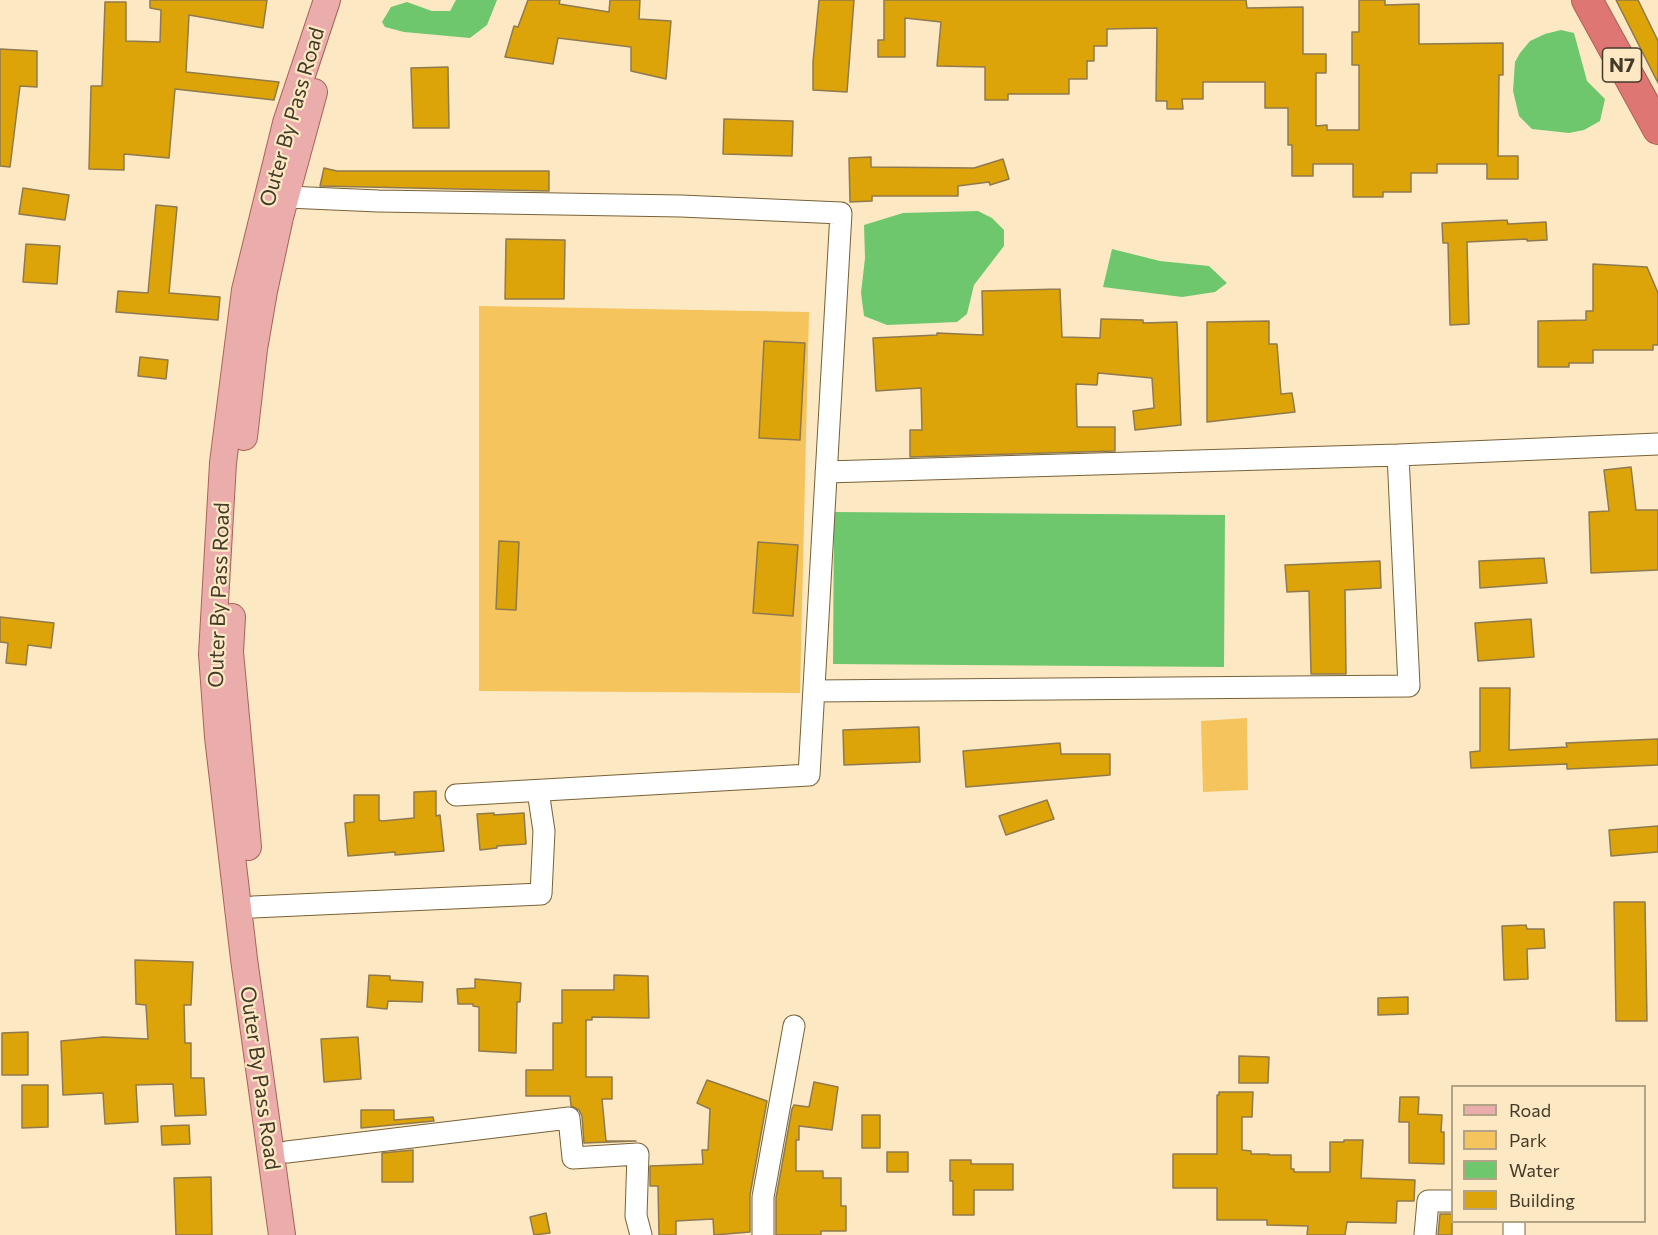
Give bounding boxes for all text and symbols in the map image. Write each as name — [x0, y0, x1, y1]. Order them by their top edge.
street label: Outer By Pass Road — [254, 24, 330, 210]
road number: N7 — [1602, 48, 1642, 82]
street label: Outer By Pass Road — [203, 502, 235, 688]
street label: Outer By Pass Road — [235, 984, 285, 1172]
legend — [1451, 1085, 1646, 1223]
text: Road — [1509, 1099, 1551, 1121]
text: Park — [1509, 1129, 1547, 1151]
text: Water — [1509, 1159, 1560, 1181]
text: Building — [1509, 1189, 1575, 1211]

